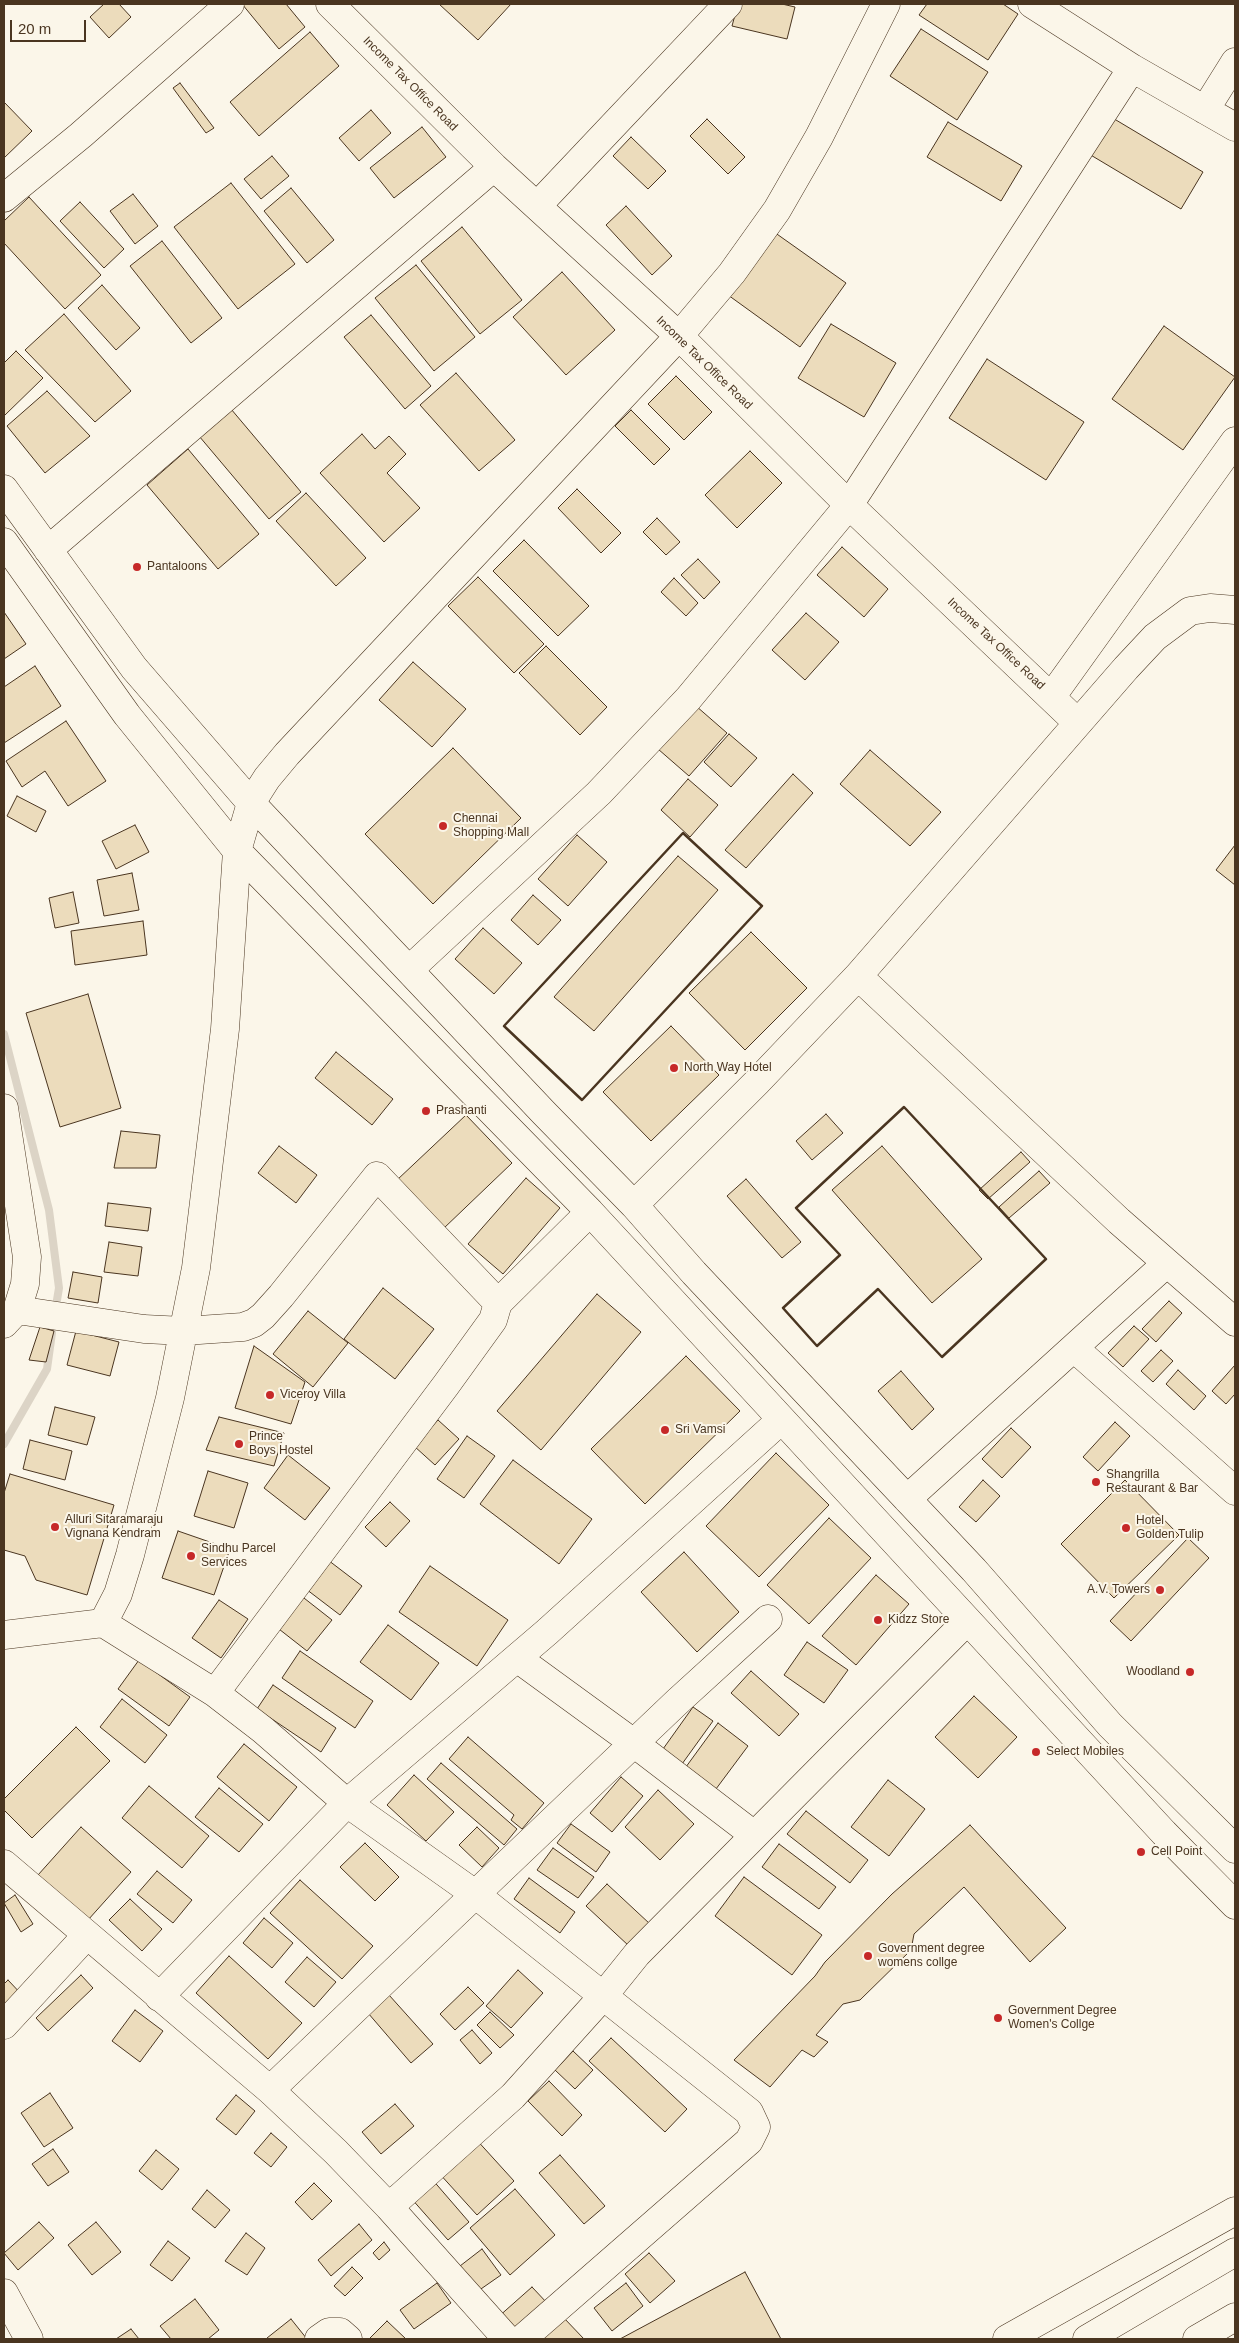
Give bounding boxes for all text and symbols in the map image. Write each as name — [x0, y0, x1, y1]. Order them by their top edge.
scale bar — [12, 10, 89, 42]
text: 20 m — [18, 20, 51, 37]
street label: Income Tax Office Road — [360, 34, 460, 134]
street label: Income Tax Office Road — [653, 313, 755, 413]
place label: Pantaloons — [147, 560, 207, 574]
marker: Pantaloons — [131, 561, 143, 573]
street label: Income Tax Office Road — [944, 595, 1048, 693]
place label: Chennai Shopping Mall — [453, 812, 529, 840]
marker: Chennai Shopping Mall — [437, 820, 449, 832]
place label: North Way Hotel — [684, 1061, 772, 1075]
marker: North Way Hotel — [668, 1062, 680, 1074]
place label: Prashanti — [436, 1104, 487, 1118]
marker: Prashanti — [420, 1105, 432, 1117]
place label: Viceroy Villa — [280, 1388, 346, 1402]
marker: Viceroy Villa — [264, 1389, 276, 1401]
place label: Sri Vamsi — [675, 1423, 725, 1437]
marker: Sri Vamsi — [659, 1424, 671, 1436]
place label: Prince Boys Hostel — [249, 1430, 313, 1458]
marker: Prince Boys Hostel — [233, 1438, 245, 1450]
place label: Shangrilla Restaurant & Bar — [1106, 1468, 1198, 1496]
marker: Shangrilla Restaurant & Bar — [1090, 1476, 1102, 1488]
place label: Alluri Sitaramaraju Vignana Kendram — [65, 1513, 163, 1541]
place label: Hotel Golden Tulip — [1136, 1514, 1204, 1542]
marker: Alluri Sitaramaraju Vignana Kendram — [49, 1521, 61, 1533]
marker: Hotel Golden Tulip — [1120, 1522, 1132, 1534]
place label: Sindhu Parcel Services — [201, 1542, 276, 1570]
marker: Sindhu Parcel Services — [185, 1550, 197, 1562]
place label: A.V. Towers — [1087, 1583, 1150, 1597]
marker: A.V. Towers — [1154, 1584, 1166, 1596]
place label: Kidzz Store — [888, 1613, 949, 1627]
marker: Kidzz Store — [872, 1614, 884, 1626]
place label: Woodland — [1126, 1665, 1180, 1679]
marker: Woodland — [1184, 1666, 1196, 1678]
place label: Select Mobiles — [1046, 1745, 1124, 1759]
marker: Select Mobiles — [1030, 1746, 1042, 1758]
place label: Cell Point — [1151, 1845, 1202, 1859]
marker: Cell Point — [1135, 1846, 1147, 1858]
place label: Government degree womens collge — [878, 1942, 985, 1970]
marker: Government degree womens collge — [862, 1950, 874, 1962]
place label: Government Degree Women's Collge — [1008, 2004, 1117, 2032]
marker: Government Degree Women's Collge — [992, 2012, 1004, 2024]

